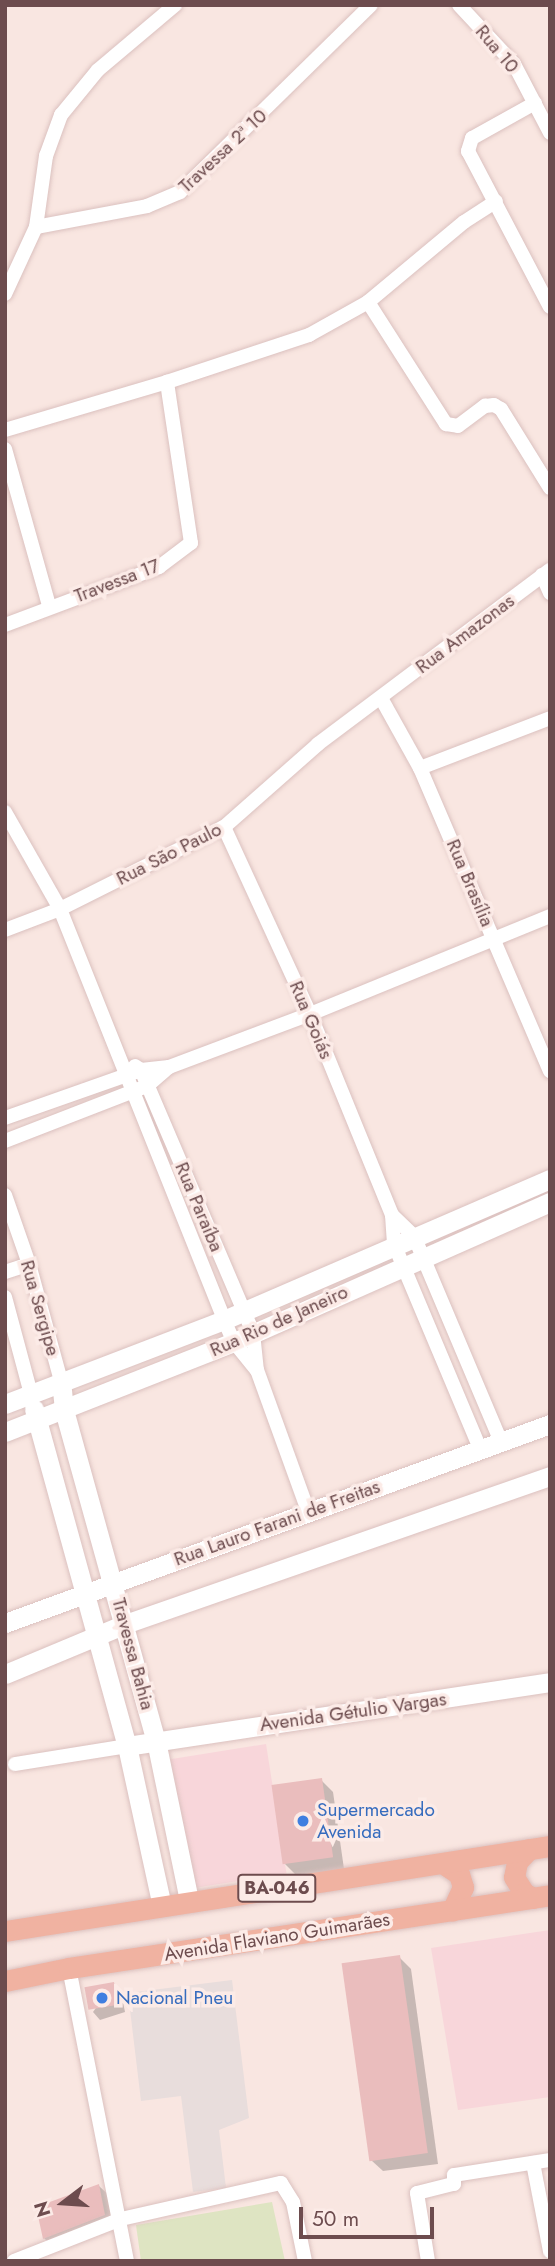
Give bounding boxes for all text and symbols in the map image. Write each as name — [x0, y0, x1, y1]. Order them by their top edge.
street label: Rua 10 — [470, 20, 524, 78]
street label: Travessa 2ª 10 — [174, 105, 272, 197]
street label: Travessa 17 — [71, 554, 163, 608]
street label: Rua Amazonas — [411, 590, 519, 678]
street label: Rua São Paulo — [113, 818, 225, 890]
street label: Rua Brasília — [441, 836, 499, 930]
street label: Rua Goiás — [284, 978, 338, 1062]
street label: Rua Paraíba — [170, 1159, 228, 1255]
street label: Rua Sergipe — [15, 1258, 65, 1358]
street label: Rua Rio de Janeiro — [207, 1280, 351, 1362]
street label: Rua Lauro Farani de Freitas — [171, 1475, 383, 1571]
street label: Travessa Bahia — [107, 1596, 159, 1712]
street label: Avenida Gétulio Vargas — [258, 1688, 448, 1736]
place label: Supermercado Avenida — [317, 1799, 435, 1843]
marker: Supermercado Avenida — [295, 1813, 311, 1829]
road number: BA-046 — [237, 1874, 317, 1902]
street label: Avenida Flaviano Guimarães — [163, 1908, 391, 1966]
place label: Nacional Pneu — [116, 1987, 233, 2009]
marker: Nacional Pneu — [94, 1990, 110, 2006]
north arrow — [28, 2168, 98, 2238]
scale bar — [303, 2192, 438, 2236]
text: N — [27, 2198, 58, 2220]
text: 50 m — [312, 2204, 359, 2234]

